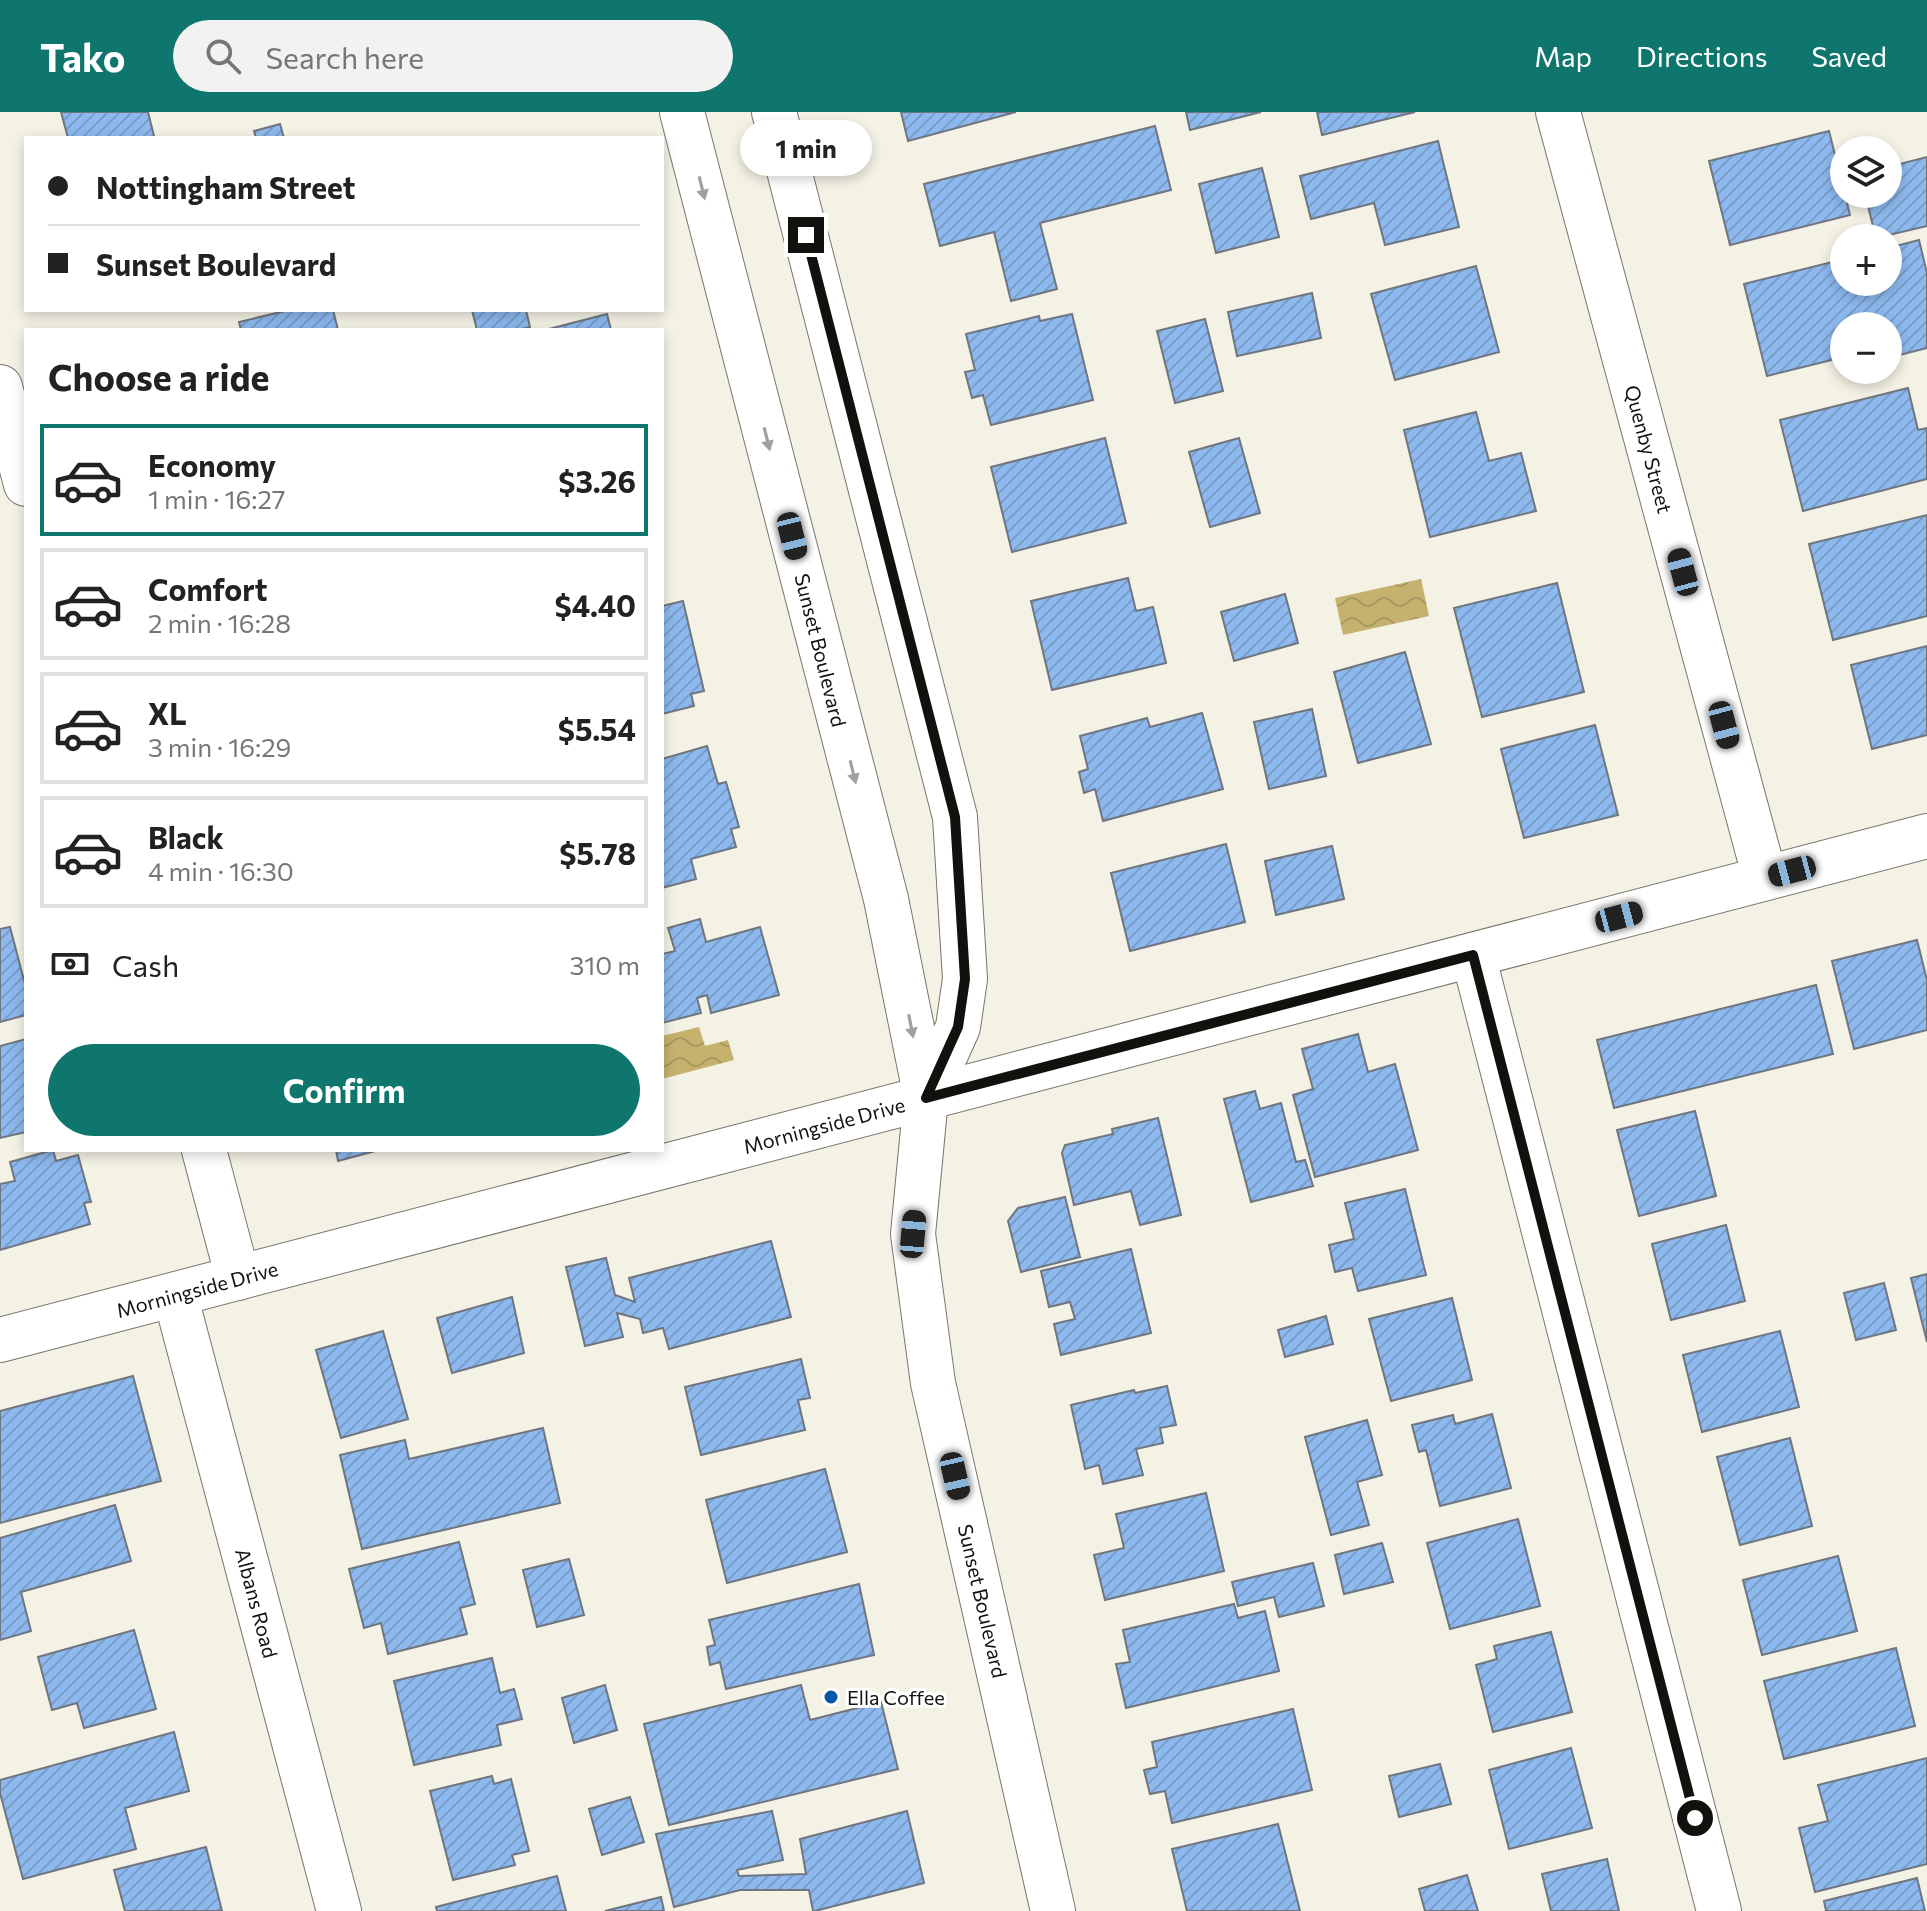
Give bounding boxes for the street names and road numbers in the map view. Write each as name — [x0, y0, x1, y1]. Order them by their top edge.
street label: Quenby Street — [1620, 382, 1678, 516]
street label: Sunset Boulevard — [790, 571, 852, 729]
street label: Morningside Drive — [741, 1092, 907, 1158]
street label: Morningside Drive — [114, 1256, 280, 1322]
street label: Sunset Boulevard — [954, 1522, 1012, 1680]
street label: Albans Road — [231, 1546, 283, 1660]

